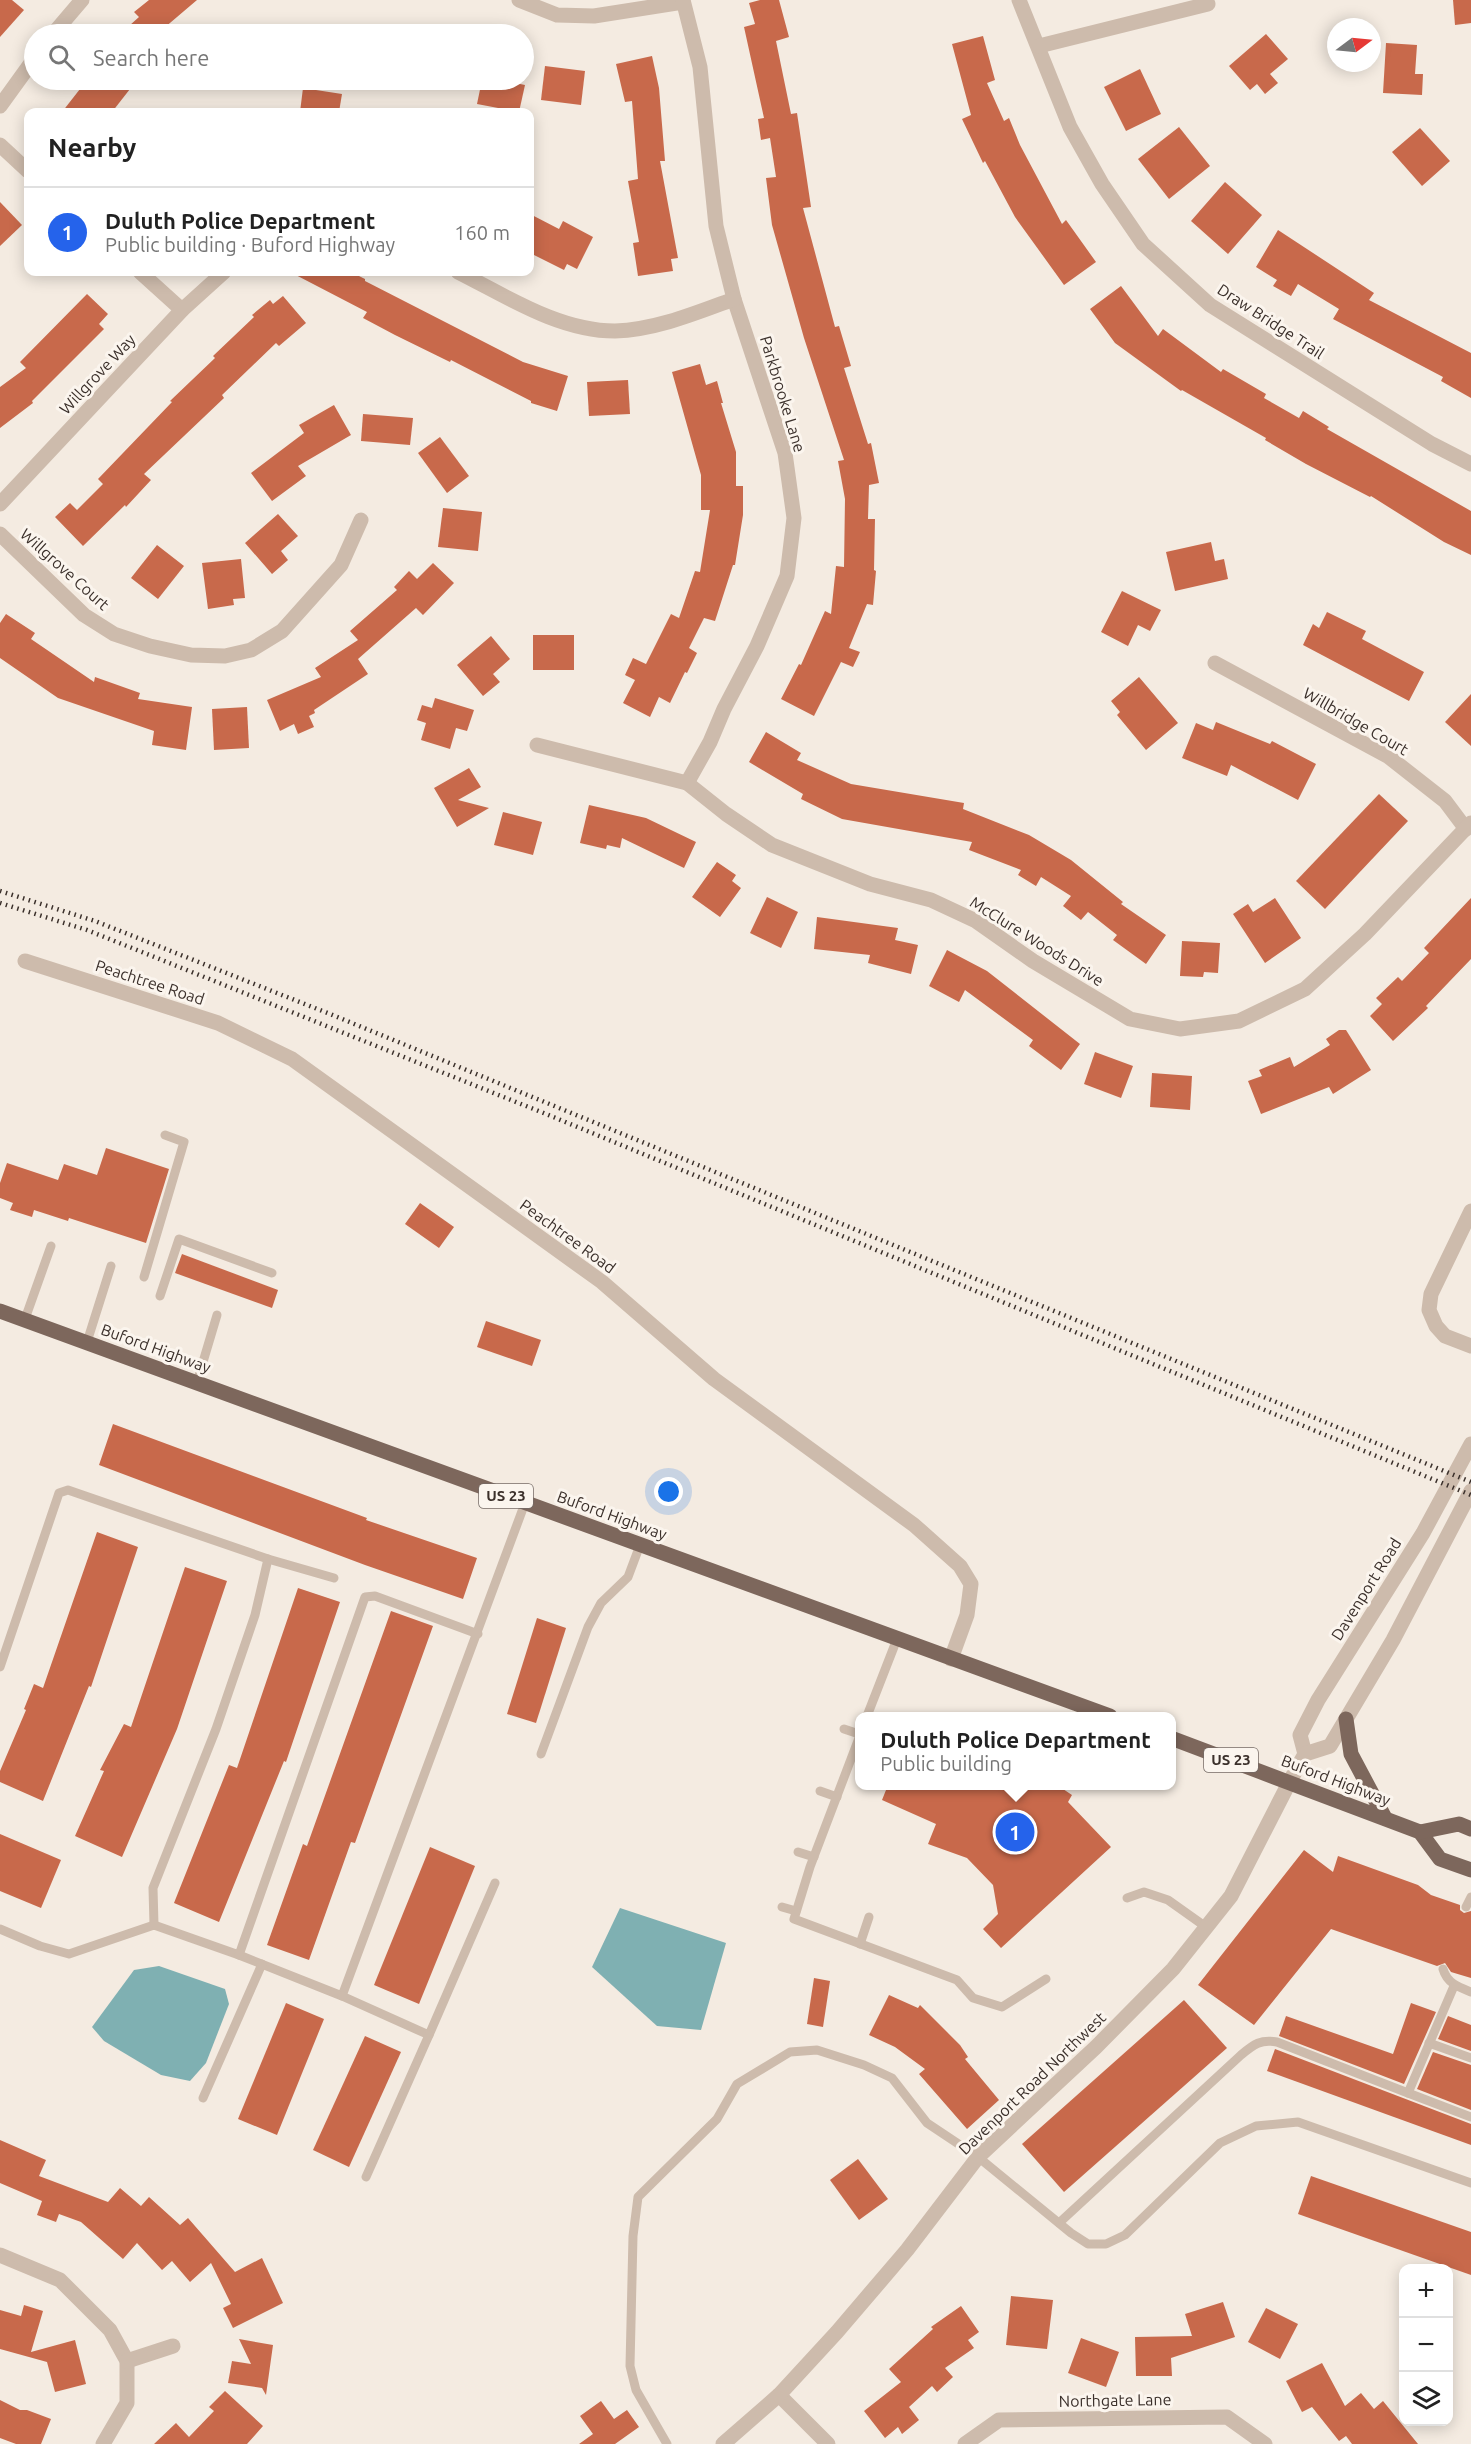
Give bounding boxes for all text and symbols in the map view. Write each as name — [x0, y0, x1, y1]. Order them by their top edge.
north arrow — [1327, 18, 1381, 72]
search box — [24, 24, 534, 90]
icon: search — [45, 41, 78, 74]
text: Search here — [93, 45, 209, 70]
text: Nearby — [48, 133, 136, 162]
text: Duluth Police Department — [105, 208, 375, 233]
text: 1 — [62, 221, 73, 244]
text: 160 m — [454, 221, 510, 244]
text: Public building · Buford Highway — [105, 233, 395, 256]
street label: Draw Bridge Trail — [1214, 280, 1328, 362]
street label: Willgrove Way — [55, 330, 139, 418]
street label: Parkbrooke Lane — [757, 334, 809, 454]
street label: Willgrove Court — [17, 525, 113, 614]
street label: Willbridge Court — [1300, 684, 1412, 759]
street label: McClure Woods Drive — [967, 893, 1107, 989]
street label: Peachtree Road — [93, 956, 207, 1008]
street label: Peachtree Road — [517, 1195, 619, 1277]
street label: Buford Highway — [99, 1320, 214, 1376]
your location — [654, 1477, 683, 1506]
road number: US 23 — [479, 1484, 533, 1508]
street label: Buford Highway — [555, 1487, 670, 1543]
street label: Davenport Road — [1327, 1535, 1405, 1643]
popup — [855, 1712, 1176, 1790]
text: Duluth Police Department — [880, 1727, 1151, 1752]
road number: US 23 — [1204, 1748, 1258, 1772]
street label: Buford Highway — [1279, 1751, 1393, 1809]
text: Public building — [880, 1752, 1012, 1775]
pin: 1 — [996, 1810, 1034, 1854]
street label: Davenport Road Northwest — [955, 2008, 1110, 2158]
map controls — [1399, 2264, 1453, 2426]
button: + — [1399, 2264, 1453, 2318]
button: − — [1399, 2318, 1453, 2372]
button: layers — [1399, 2372, 1453, 2426]
street label: Northgate Lane — [1058, 2390, 1172, 2410]

